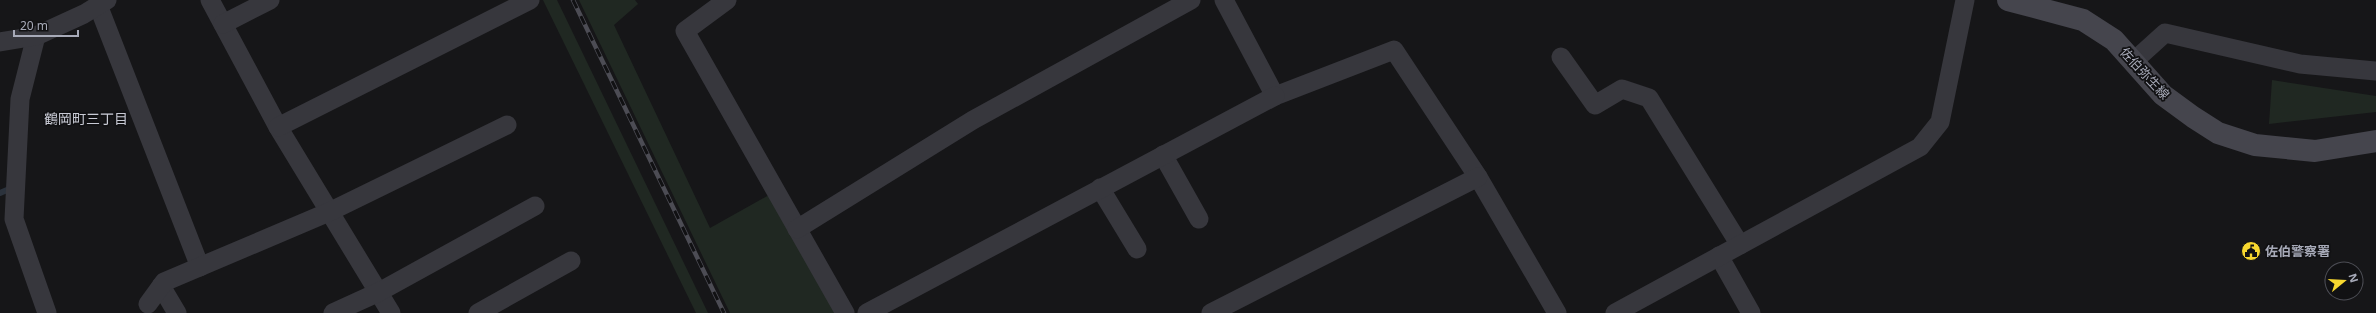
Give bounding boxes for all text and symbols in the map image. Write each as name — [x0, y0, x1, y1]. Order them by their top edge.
scale bar — [14, 12, 78, 38]
text: 20 m — [20, 17, 48, 34]
street label: 佐伯弥生線 — [2116, 43, 2174, 103]
district label: 鶴岡町三丁目 — [44, 109, 128, 128]
public building icon: 佐伯警察署 — [2240, 240, 2262, 262]
place label: 佐伯警察署 — [2265, 242, 2330, 260]
north arrow — [2324, 261, 2364, 301]
text: N — [2345, 271, 2363, 284]

